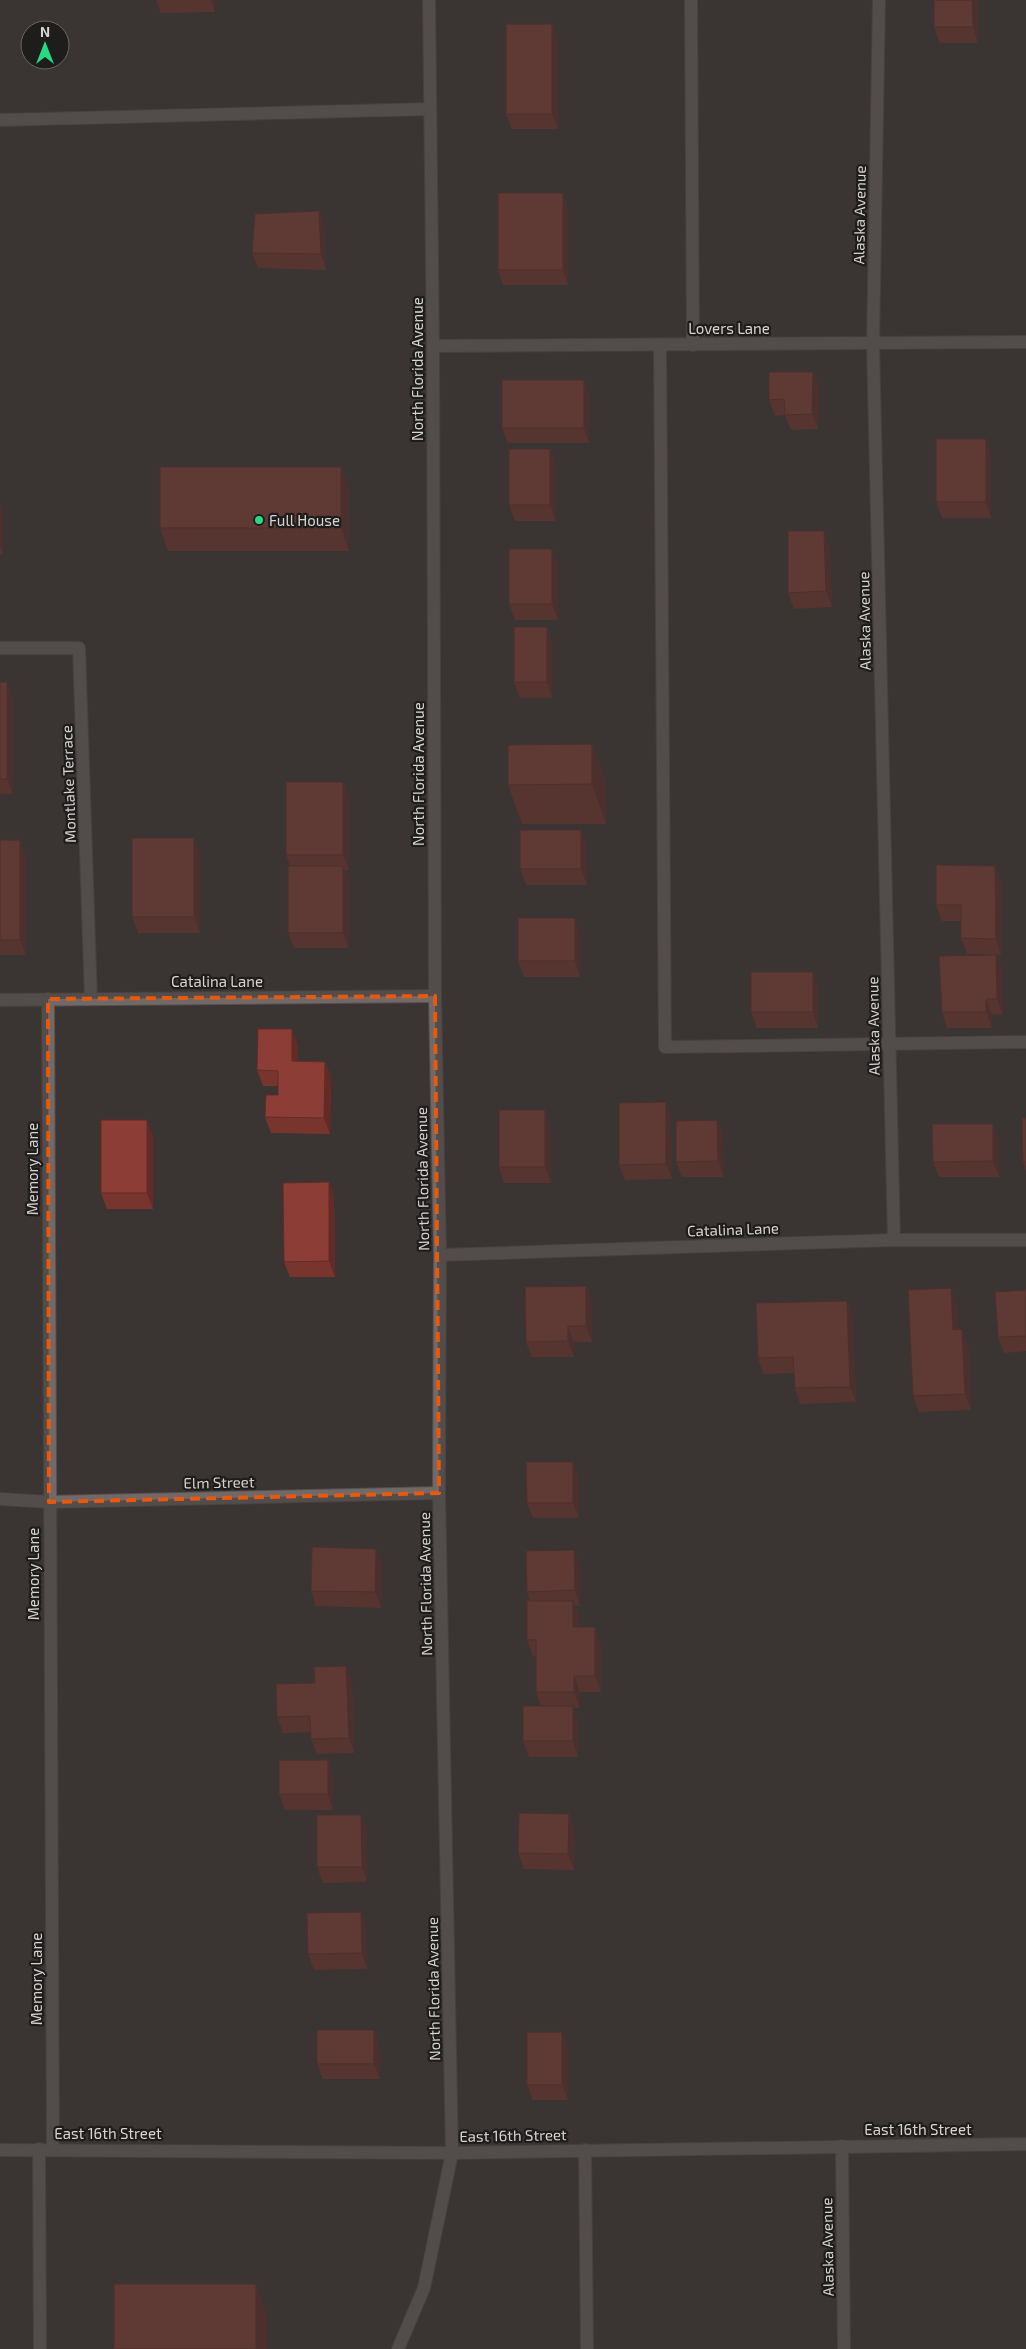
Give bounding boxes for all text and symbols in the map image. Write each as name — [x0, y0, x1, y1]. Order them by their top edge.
north arrow — [20, 20, 70, 70]
text: N — [40, 23, 50, 40]
street label: Alaska Avenue — [849, 165, 869, 265]
street label: North Florida Avenue — [408, 297, 426, 441]
street label: Lovers Lane — [688, 319, 770, 337]
place label: Full House — [269, 511, 340, 529]
marker: Full House — [253, 514, 265, 526]
street label: Alaska Avenue — [854, 571, 874, 671]
street label: North Florida Avenue — [409, 702, 427, 846]
street label: Montlake Terrace — [57, 725, 79, 843]
street label: Catalina Lane — [171, 972, 263, 990]
street label: Alaska Avenue — [863, 976, 883, 1076]
street label: North Florida Avenue — [412, 1107, 432, 1251]
street label: Memory Lane — [23, 1123, 41, 1215]
street label: Catalina Lane — [687, 1218, 779, 1240]
street label: Elm Street — [183, 1472, 255, 1492]
street label: North Florida Avenue — [415, 1512, 435, 1656]
street label: Memory Lane — [24, 1528, 42, 1620]
street label: North Florida Avenue — [423, 1917, 443, 2061]
street label: Memory Lane — [27, 1933, 45, 2025]
street label: East 16th Street — [864, 2120, 972, 2138]
street label: East 16th Street — [54, 2124, 162, 2142]
street label: East 16th Street — [459, 2125, 567, 2145]
street label: Alaska Avenue — [817, 2197, 837, 2297]

